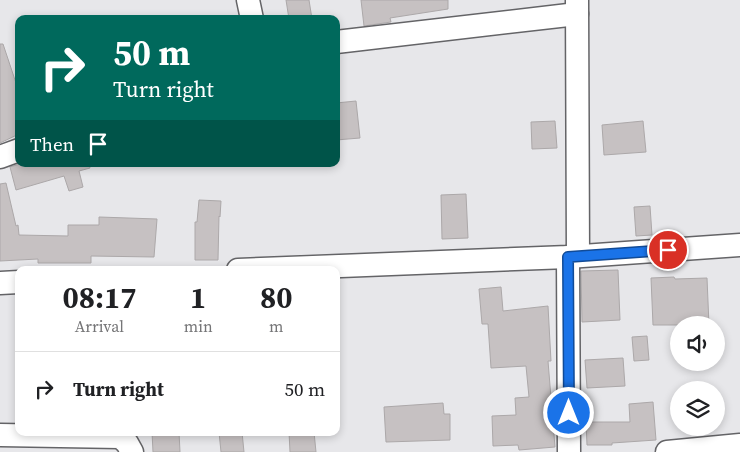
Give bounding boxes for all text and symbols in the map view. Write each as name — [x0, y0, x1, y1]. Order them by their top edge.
text: 50 m — [113, 29, 190, 77]
icon: right — [30, 35, 95, 100]
text: Turn right — [113, 74, 214, 104]
icon: arrive — [84, 130, 112, 158]
text: Then — [30, 131, 74, 157]
pin — [647, 229, 689, 271]
icon: arrive — [654, 236, 682, 264]
text: 08:17 — [62, 277, 136, 318]
text: 1 — [190, 277, 206, 318]
text: 80 — [260, 277, 293, 318]
text: Arrival — [75, 315, 124, 337]
text: min — [184, 315, 213, 337]
text: m — [269, 315, 284, 337]
map controls — [670, 316, 725, 436]
button: sound — [670, 316, 725, 371]
icon: right — [30, 375, 58, 403]
text: Turn right — [73, 376, 164, 402]
text: 50 m — [284, 376, 325, 402]
button: layers — [670, 381, 725, 436]
position arrow — [542, 386, 594, 438]

